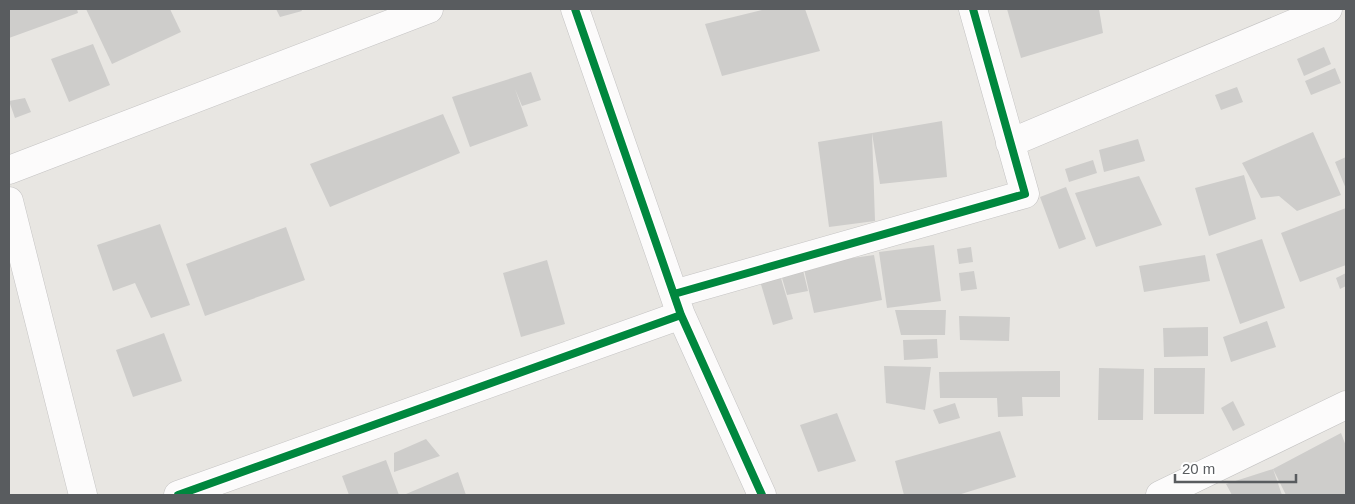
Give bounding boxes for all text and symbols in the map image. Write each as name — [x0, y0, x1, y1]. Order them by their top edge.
scale bar — [1175, 452, 1296, 484]
text: 20 m — [1182, 460, 1215, 477]

